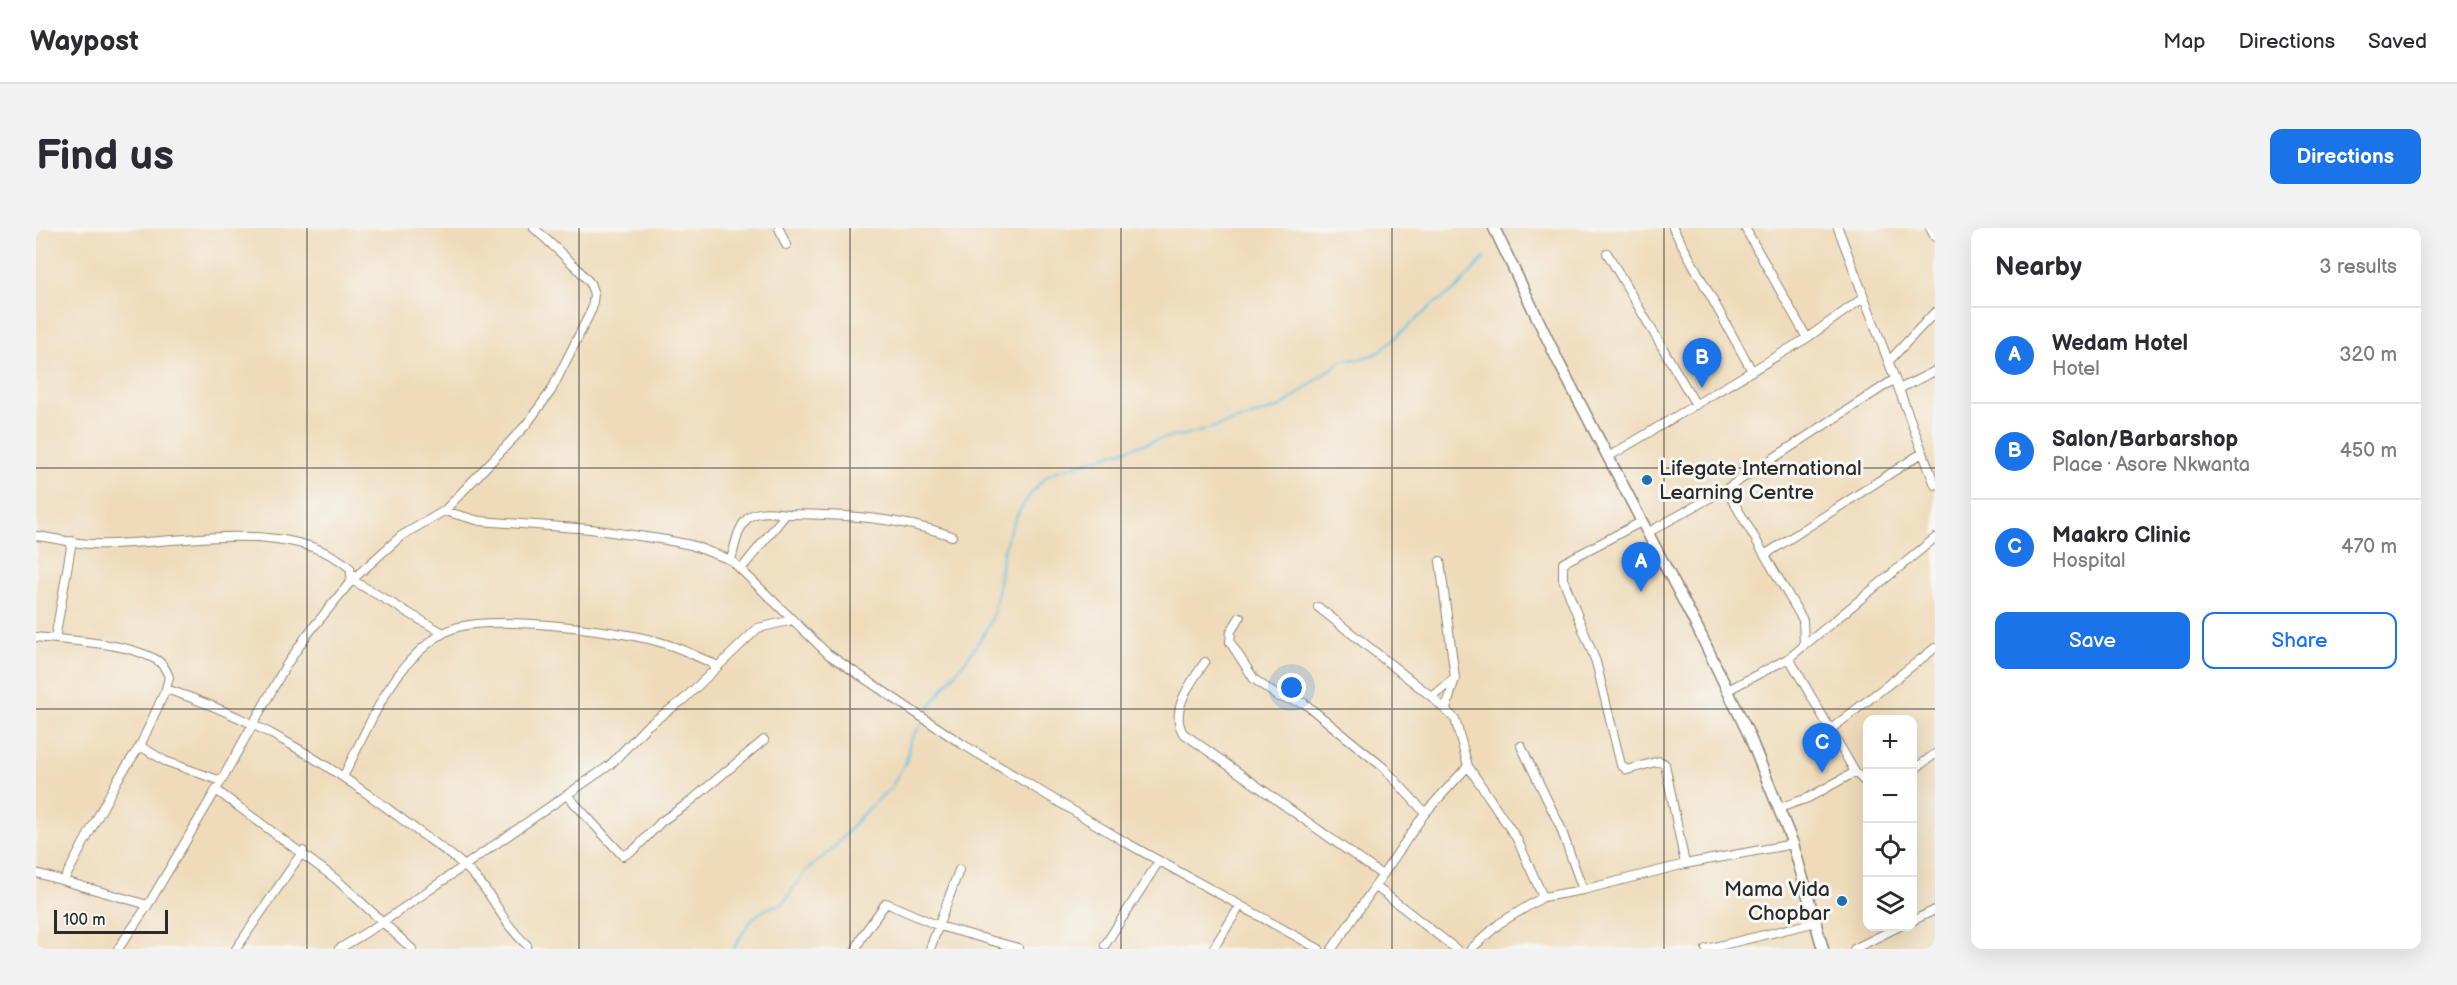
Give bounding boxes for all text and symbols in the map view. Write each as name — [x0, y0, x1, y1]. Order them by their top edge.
text: Waypost — [30, 25, 139, 58]
text: Map — [2163, 29, 2206, 54]
text: Directions — [2239, 29, 2335, 54]
text: Saved — [2368, 29, 2427, 54]
button: Directions — [2270, 129, 2421, 184]
text: Find us — [36, 131, 174, 182]
text: Nearby — [1995, 252, 2082, 283]
text: 3 results — [2319, 255, 2397, 279]
text: Wedam Hotel — [2052, 330, 2188, 357]
pin: B — [1682, 338, 1722, 388]
text: A — [2008, 343, 2021, 367]
text: 320 m — [2339, 343, 2397, 367]
text: Hotel — [2052, 357, 2100, 381]
text: Salon/Barbarshop — [2052, 426, 2238, 453]
text: B — [2007, 439, 2022, 463]
text: 450 m — [2340, 439, 2397, 463]
text: Place · Asore Nkwanta — [2052, 453, 2250, 477]
place label: Lifegate International Learning Centre — [1659, 456, 1862, 505]
marker: Lifegate International Learning Centre — [1640, 473, 1654, 487]
text: Maakro Clinic — [2052, 522, 2191, 549]
text: C — [2007, 535, 2022, 559]
text: 470 m — [2341, 535, 2397, 559]
pin: A — [1622, 542, 1660, 592]
text: Hospital — [2052, 549, 2125, 573]
button: Save — [1995, 612, 2190, 669]
button: Share — [2202, 612, 2397, 669]
your location — [1277, 673, 1306, 702]
map controls — [1863, 715, 1917, 931]
button: + — [1863, 715, 1917, 769]
pin: C — [1802, 724, 1842, 773]
button: − — [1863, 769, 1917, 823]
button: locate — [1863, 823, 1917, 877]
place label: Mama Vida Chopbar — [1724, 877, 1830, 926]
button: layers — [1863, 877, 1917, 931]
marker: Mama Vida Chopbar — [1835, 894, 1849, 908]
scale bar — [54, 907, 168, 934]
text: 100 m — [63, 911, 106, 930]

